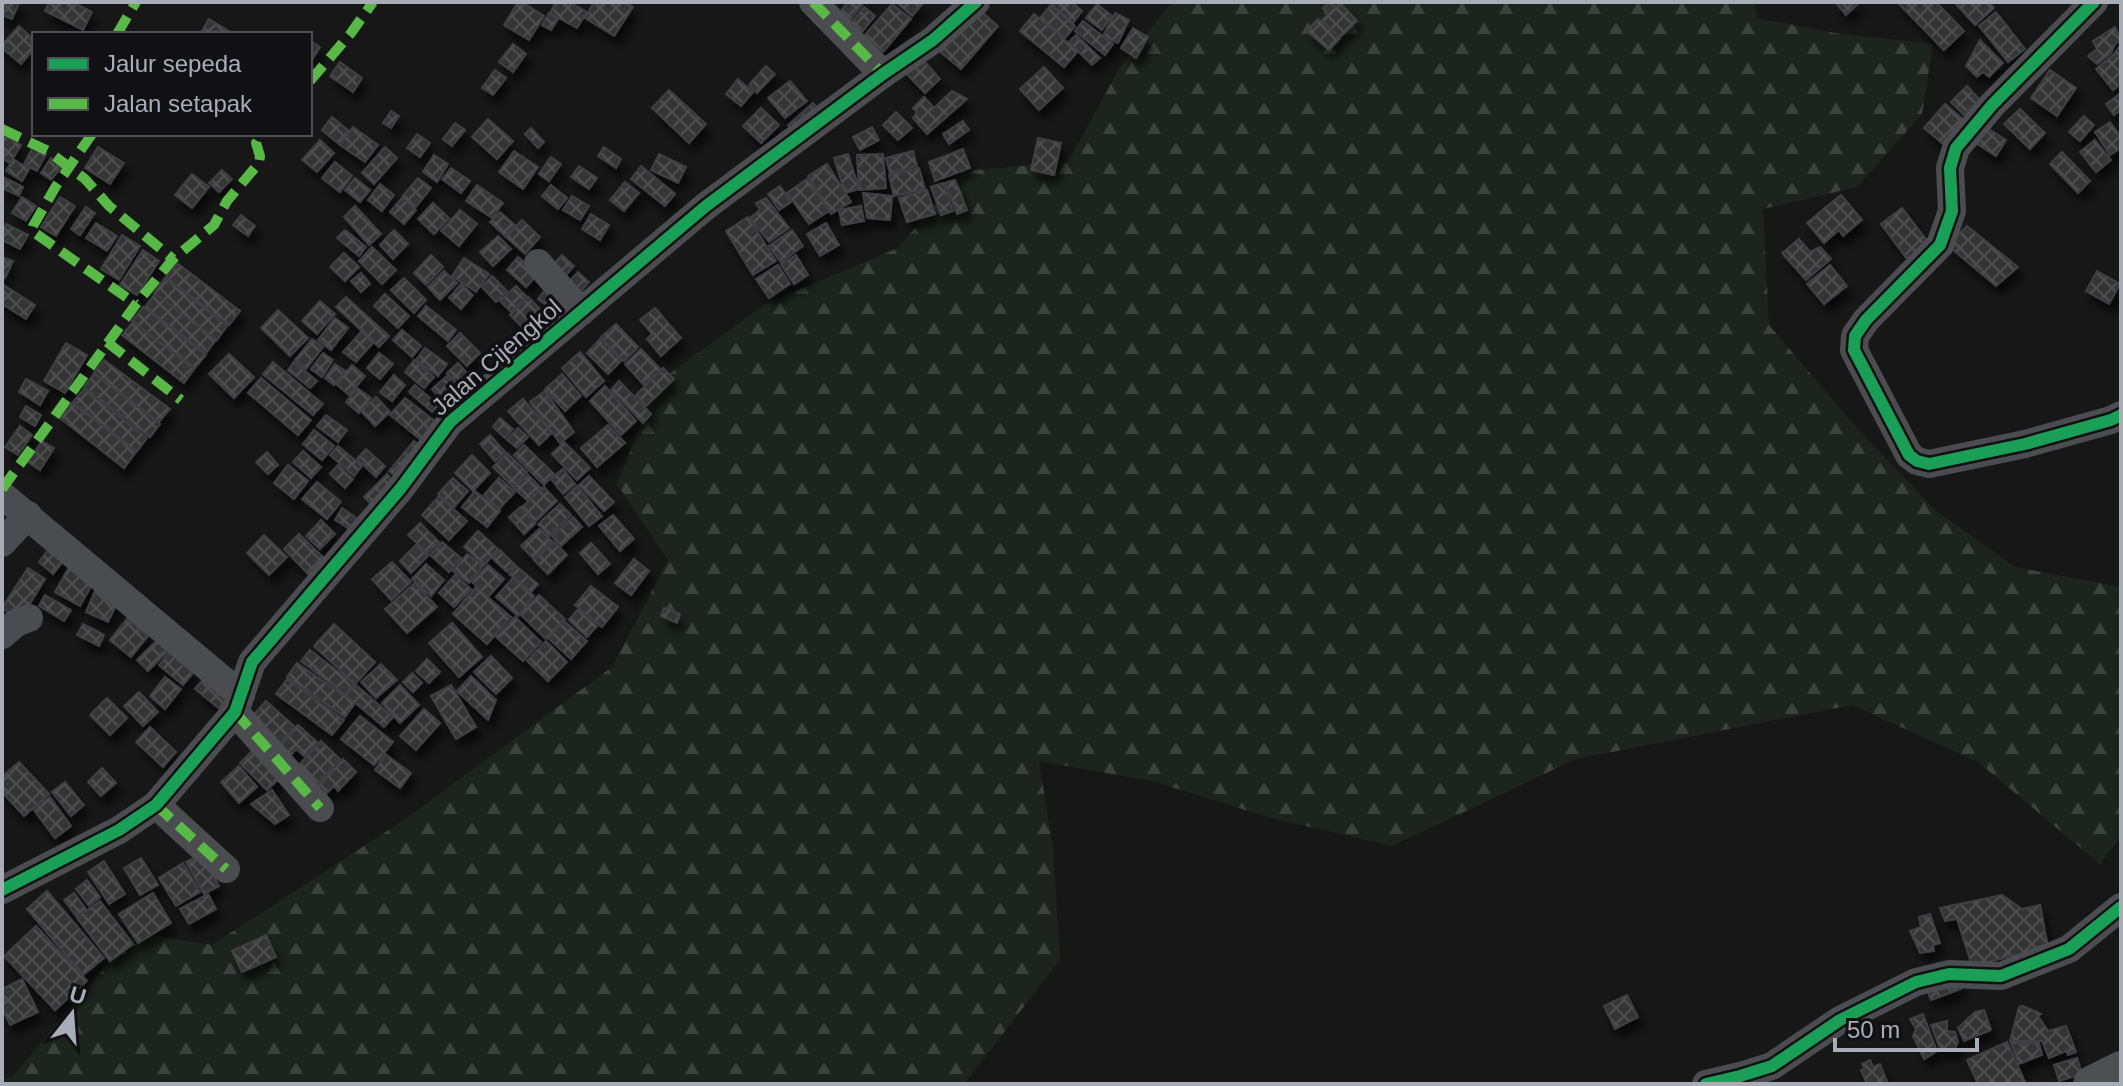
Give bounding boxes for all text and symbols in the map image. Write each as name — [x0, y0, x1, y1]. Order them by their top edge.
legend — [32, 32, 312, 136]
text: Jalur sepeda — [104, 50, 242, 77]
text: Jalan setapak — [104, 90, 253, 117]
street label: Jalan Cijengkol — [426, 293, 566, 421]
north arrow — [32, 974, 112, 1054]
text: U — [66, 981, 89, 1010]
scale bar — [1835, 1002, 1977, 1052]
text: 50 m — [1847, 1016, 1900, 1043]

